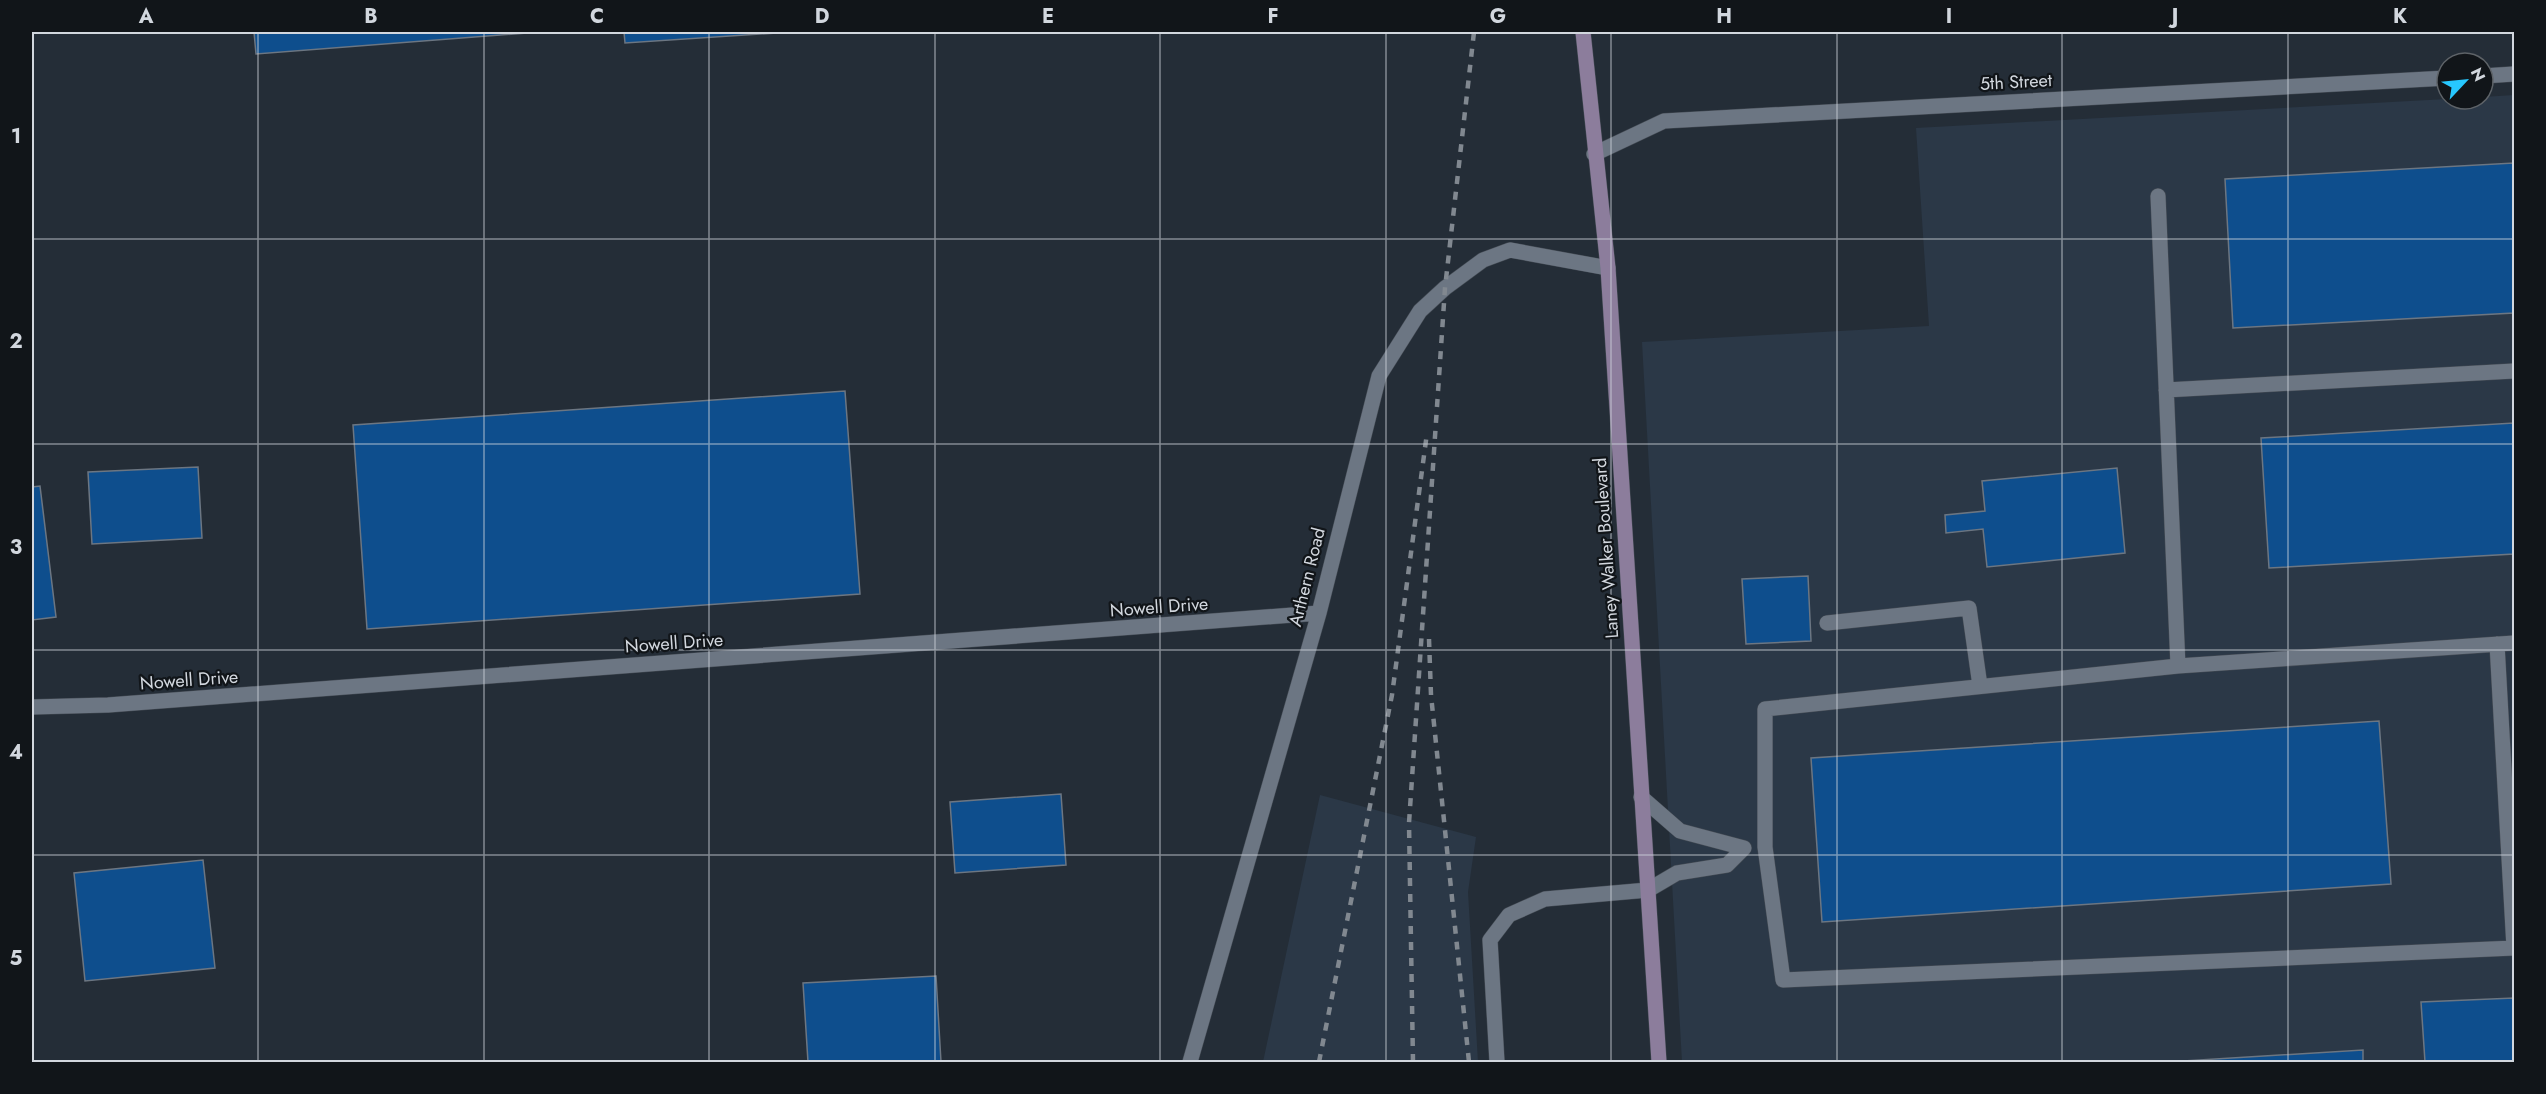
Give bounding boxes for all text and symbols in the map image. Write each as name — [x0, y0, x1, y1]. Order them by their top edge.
text: A — [138, 2, 154, 31]
text: B — [364, 2, 378, 31]
text: C — [590, 2, 604, 31]
text: D — [815, 2, 829, 31]
text: E — [1042, 2, 1054, 31]
text: F — [1267, 2, 1279, 31]
text: G — [1490, 2, 1506, 31]
text: H — [1716, 2, 1732, 31]
text: I — [1946, 2, 1952, 31]
text: J — [2168, 2, 2178, 31]
text: K — [2393, 2, 2407, 31]
north arrow — [2435, 51, 2495, 111]
text: N — [2465, 64, 2491, 85]
street label: 5th Street — [1979, 67, 2053, 97]
text: 1 — [11, 122, 21, 151]
text: 2 — [9, 327, 23, 356]
street label: Laney Walker Boulevard — [1587, 457, 1625, 639]
street label: Arthern Road — [1282, 525, 1332, 629]
text: 3 — [10, 533, 22, 562]
street label: Nowell Drive — [1109, 591, 1209, 623]
street label: Nowell Drive — [624, 627, 724, 659]
street label: Nowell Drive — [139, 664, 239, 696]
text: 4 — [9, 738, 23, 767]
text: 5 — [10, 944, 23, 973]

